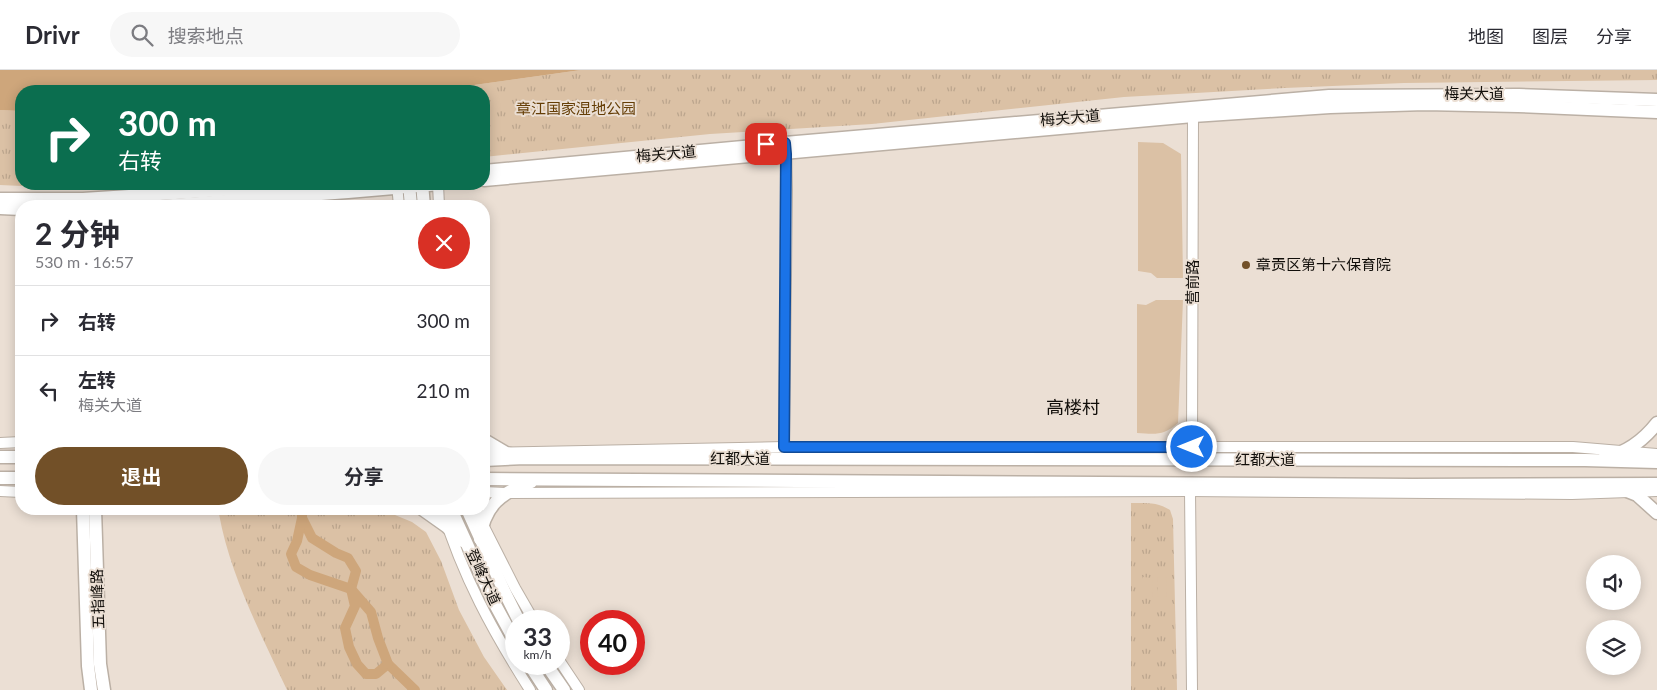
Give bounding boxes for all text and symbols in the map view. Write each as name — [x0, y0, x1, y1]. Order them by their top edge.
search box — [110, 12, 460, 57]
text: Drivr — [25, 20, 80, 49]
icon: search — [128, 21, 156, 49]
text: 搜索地点 — [168, 24, 244, 47]
text: 地图 — [1468, 25, 1504, 47]
text: 图层 — [1532, 25, 1568, 47]
text: 分享 — [1596, 25, 1632, 47]
street label: 梅关大道 — [1444, 84, 1504, 102]
park label: 章江国家湿地公园 — [516, 99, 636, 117]
text: 300 m — [118, 101, 217, 143]
icon: right — [35, 105, 100, 170]
street label: 梅关大道 — [1039, 105, 1101, 129]
pin — [745, 123, 787, 165]
icon: arrive — [752, 130, 780, 158]
street label: 梅关大道 — [635, 141, 697, 165]
text: 右转 — [118, 147, 162, 174]
text: 2 分钟 — [35, 215, 120, 251]
button: close — [418, 217, 470, 269]
text: 530 m · 16:57 — [35, 252, 134, 271]
place label: 章贡区第十六保育院 — [1256, 255, 1391, 273]
street label: 营前路 — [1183, 259, 1201, 305]
marker: 章贡区第十六保育院 — [1240, 259, 1252, 271]
icon: right — [35, 307, 63, 335]
text: 300 m — [416, 309, 470, 332]
text: 右转 — [78, 310, 116, 333]
text: 左转 — [78, 368, 116, 391]
icon: left — [35, 377, 63, 405]
text: 210 m — [416, 379, 470, 402]
text: 梅关大道 — [78, 395, 142, 414]
district label: 高楼村 — [1046, 396, 1100, 418]
position arrow — [1165, 420, 1217, 472]
button: 退出 — [35, 447, 248, 505]
button: 分享 — [258, 447, 470, 505]
street label: 红都大道 — [710, 449, 770, 467]
street label: 红都大道 — [1235, 450, 1295, 468]
street label: 登峰大道 — [463, 546, 505, 608]
map controls — [1586, 555, 1641, 675]
button: sound — [1586, 555, 1641, 610]
street label: 五指峰路 — [87, 569, 107, 629]
speed limit sign: 40 — [580, 610, 645, 675]
button: layers — [1586, 620, 1641, 675]
text: 33 — [523, 621, 552, 651]
text: km/h — [523, 647, 552, 662]

